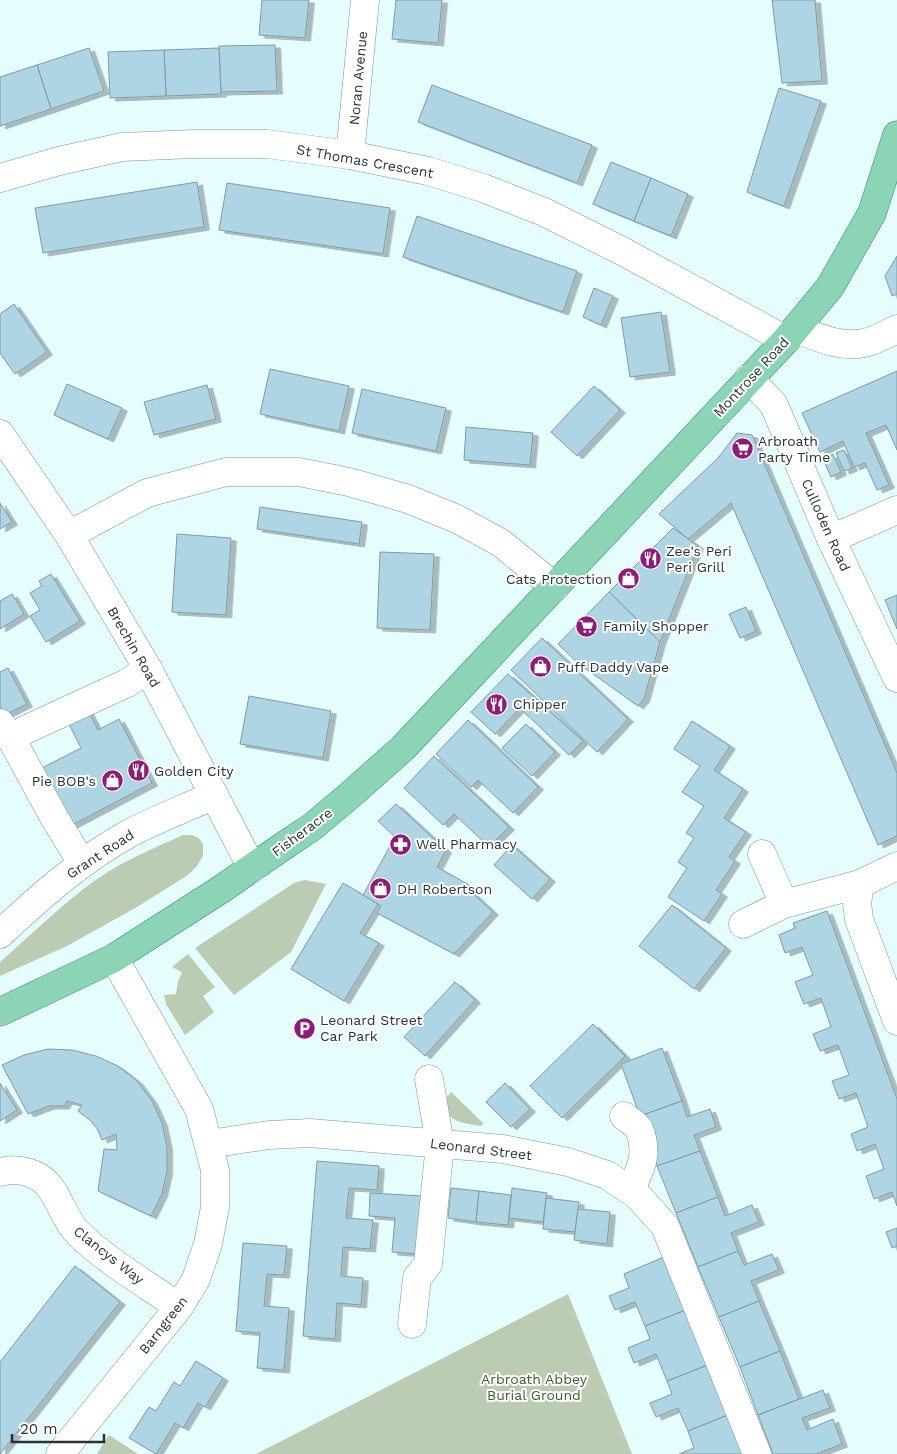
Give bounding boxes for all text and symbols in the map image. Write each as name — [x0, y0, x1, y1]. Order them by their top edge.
street label: Noran Avenue — [346, 30, 370, 126]
street label: St Thomas Crescent — [295, 141, 435, 181]
street label: Montrose Road — [710, 334, 792, 420]
place label: Arbroath Party Time — [758, 433, 830, 465]
supermarket icon: Arbroath Party Time — [730, 437, 754, 461]
street label: Culloden Road — [798, 476, 854, 574]
place label: Zee's Peri Peri Grill — [666, 543, 732, 575]
restaurant icon: Zee's Peri Peri Grill — [638, 547, 662, 571]
shop icon: Cats Protection — [616, 567, 640, 591]
place label: Cats Protection — [506, 571, 612, 587]
street label: Brechin Road — [104, 604, 164, 690]
supermarket icon: Family Shopper — [575, 614, 599, 638]
place label: Family Shopper — [603, 618, 709, 634]
shop icon: Puff Daddy Vape — [529, 655, 553, 679]
place label: Puff Daddy Vape — [557, 659, 669, 675]
restaurant icon: Chipper — [485, 692, 509, 716]
place label: Chipper — [513, 696, 567, 712]
restaurant icon: Golden City — [126, 759, 150, 783]
place label: Golden City — [154, 763, 234, 779]
shop icon: Pie BOB's — [100, 769, 124, 793]
place label: Pie BOB's — [32, 773, 96, 789]
street label: Fisheracre — [269, 804, 335, 860]
street label: Grant Road — [63, 826, 137, 882]
pharmacy icon: Well Pharmacy — [388, 832, 412, 856]
place label: Well Pharmacy — [416, 836, 518, 852]
shop icon: DH Robertson — [369, 877, 393, 901]
place label: DH Robertson — [397, 881, 492, 897]
place label: Leonard Street Car Park — [320, 1012, 423, 1044]
parking icon: Leonard Street Car Park — [292, 1016, 316, 1040]
street label: Leonard Street — [429, 1135, 533, 1163]
street label: Clancys Way — [71, 1223, 148, 1288]
street label: Barngreen — [135, 1293, 191, 1357]
park label: Arbroath Abbey Burial Ground — [481, 1371, 588, 1403]
scale bar — [12, 1412, 105, 1444]
text: 20 m — [20, 1420, 58, 1438]

